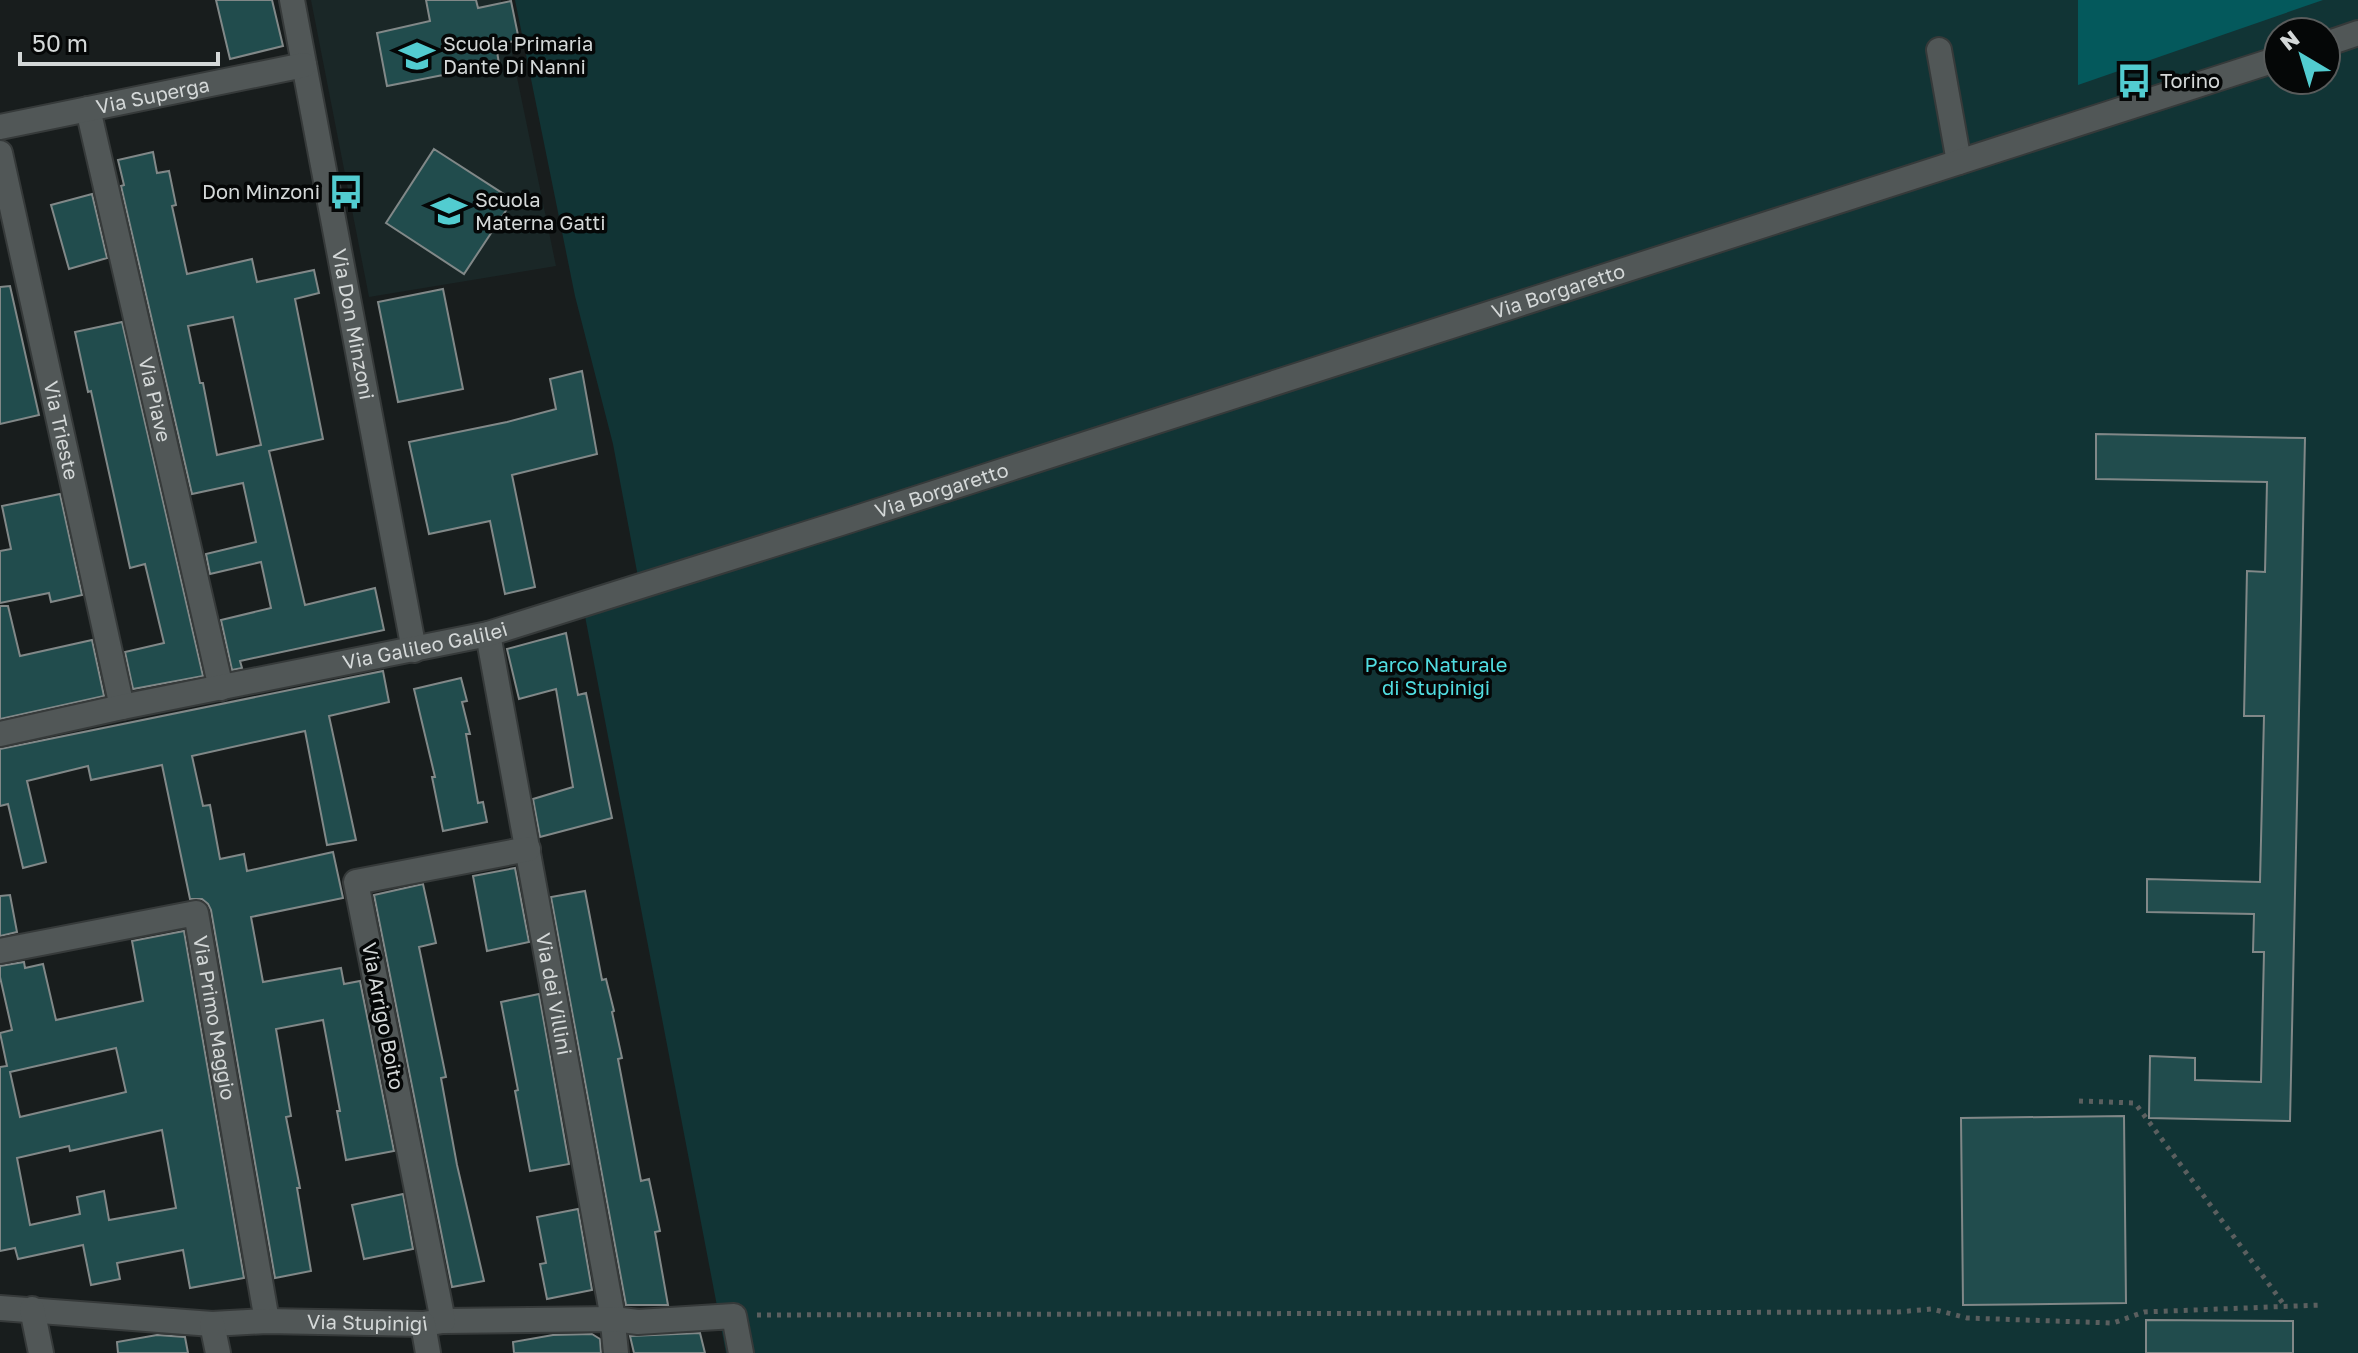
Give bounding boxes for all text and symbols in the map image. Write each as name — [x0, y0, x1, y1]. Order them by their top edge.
scale bar — [20, 16, 218, 66]
north arrow — [2262, 16, 2342, 96]
text: N — [2274, 24, 2304, 56]
text: 50 m — [32, 28, 88, 57]
place label: Scuola Primaria Dante Di Nanni — [443, 31, 593, 78]
school or university icon: Scuola Primaria Dante Di Nanni — [398, 37, 436, 75]
bus stop icon: Torino — [2115, 62, 2153, 100]
place label: Torino — [2160, 68, 2220, 92]
street label: Via Superga — [94, 72, 211, 118]
bus stop icon: Don Minzoni — [327, 173, 365, 211]
place label: Don Minzoni — [202, 179, 320, 203]
place label: Scuola Materna Gatti — [475, 187, 606, 234]
school or university icon: Scuola Materna Gatti — [430, 192, 468, 230]
street label: Via Don Minzoni — [328, 247, 380, 402]
street label: Via Borgaretto — [1488, 258, 1628, 323]
street label: Via Piave — [134, 354, 177, 444]
street label: Via Trieste — [40, 378, 85, 482]
street label: Via Borgaretto — [872, 457, 1011, 522]
street label: Via Galileo Galilei — [340, 616, 510, 674]
park label: Parco Naturale di Stupinigi — [1365, 652, 1507, 699]
street label: Via dei Villini — [532, 931, 578, 1057]
street label: Via Primo Maggio — [189, 933, 241, 1102]
street label: Via Arrigo Boito — [358, 940, 410, 1091]
street label: Via Stupinigi — [307, 1309, 429, 1335]

